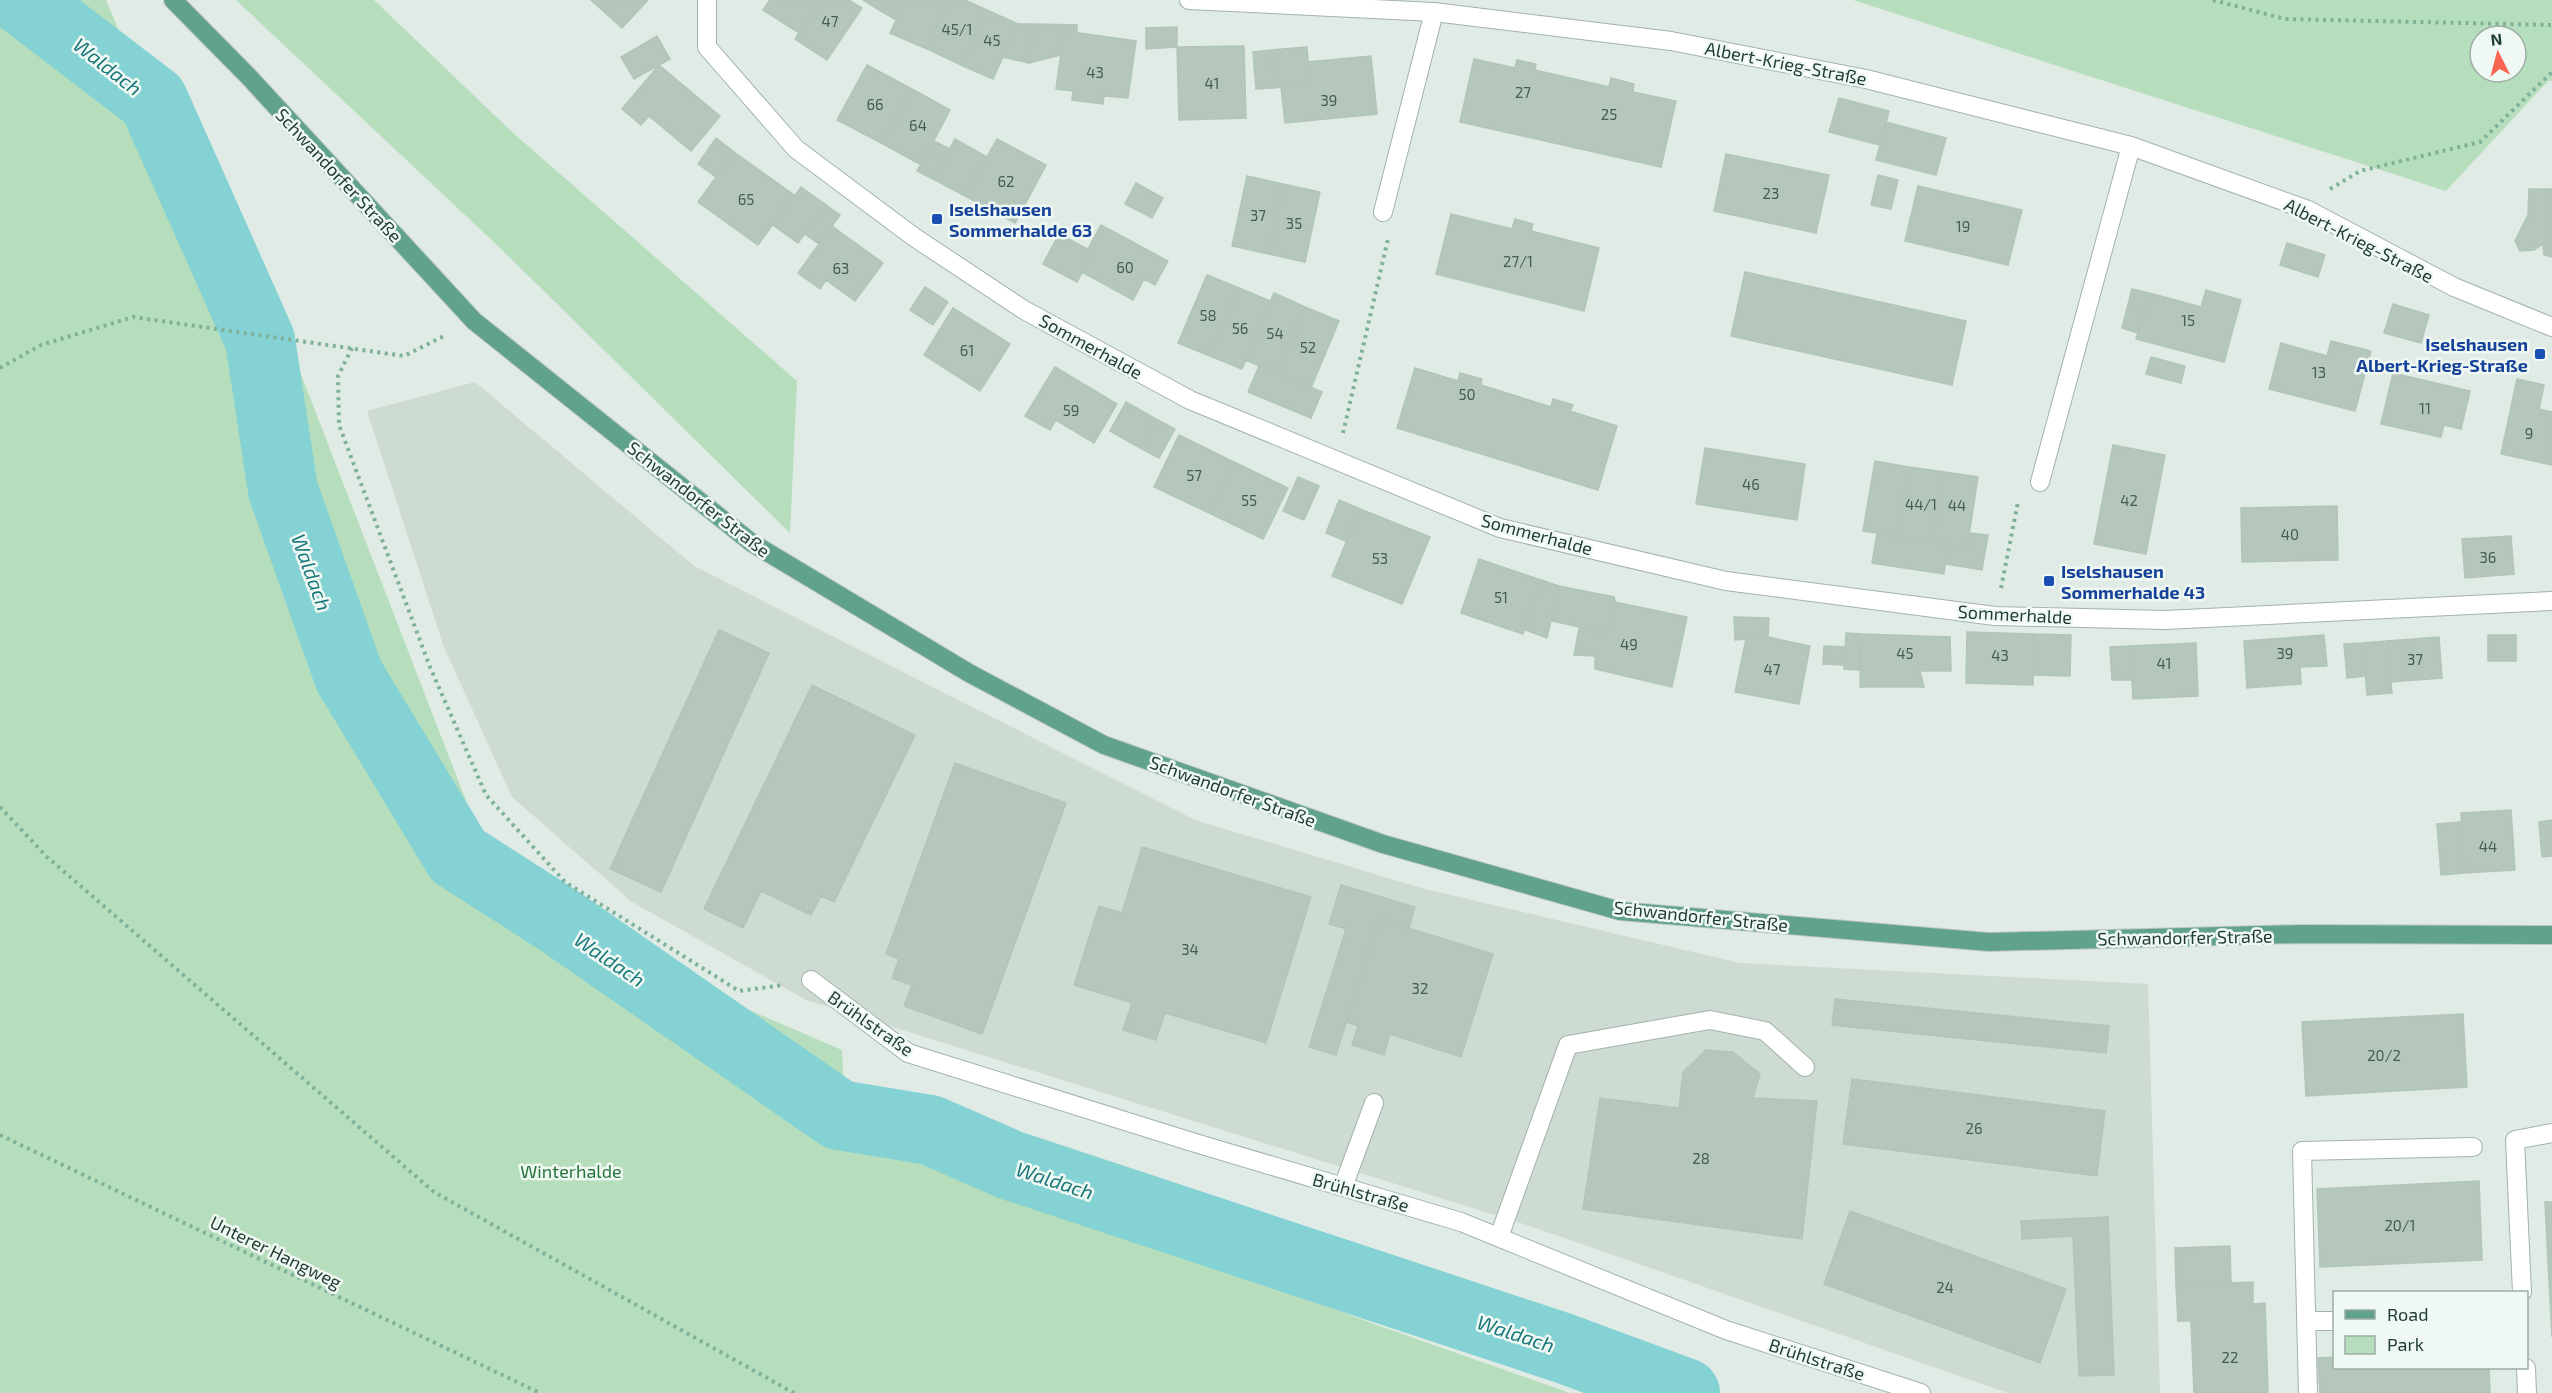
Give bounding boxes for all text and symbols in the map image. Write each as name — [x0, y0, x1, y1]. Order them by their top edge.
house number: 47 — [822, 12, 839, 30]
house number: 45/1 — [942, 20, 973, 38]
north arrow — [2468, 24, 2528, 84]
text: N — [2490, 29, 2503, 49]
house number: 45 — [983, 31, 1001, 49]
water label: Waldach — [69, 32, 147, 100]
street label: Albert-Krieg-Straße — [1703, 37, 1869, 89]
house number: 43 — [1086, 63, 1104, 81]
house number: 41 — [1204, 74, 1220, 92]
house number: 27 — [1515, 83, 1531, 101]
house number: 39 — [1321, 91, 1337, 109]
house number: 66 — [866, 95, 884, 113]
street label: Schwandorfer Straße — [271, 103, 407, 247]
house number: 25 — [1601, 105, 1617, 123]
house number: 64 — [909, 116, 927, 134]
house number: 62 — [997, 172, 1015, 190]
house number: 23 — [1763, 184, 1779, 202]
house number: 65 — [738, 190, 754, 208]
street label: Albert-Krieg-Straße — [2281, 193, 2437, 287]
place label: Iselshausen Sommerhalde 63 — [949, 198, 1092, 241]
house number: 37 — [1250, 206, 1266, 224]
marker: Iselshausen Sommerhalde 63 — [930, 212, 944, 226]
house number: 35 — [1286, 214, 1302, 232]
house number: 19 — [1956, 217, 1970, 235]
house number: 27/1 — [1503, 252, 1533, 270]
house number: 60 — [1116, 258, 1134, 276]
house number: 63 — [833, 259, 849, 277]
house number: 58 — [1199, 306, 1217, 324]
street label: Sommerhalde — [1036, 309, 1146, 383]
house number: 15 — [2181, 311, 2195, 329]
house number: 56 — [1232, 319, 1248, 337]
house number: 54 — [1266, 324, 1284, 342]
place label: Iselshausen Albert-Krieg-Straße — [2356, 333, 2528, 376]
house number: 52 — [1300, 338, 1316, 356]
house number: 61 — [960, 341, 974, 359]
marker: Iselshausen Albert-Krieg-Straße — [2533, 347, 2547, 361]
house number: 13 — [2312, 363, 2326, 381]
house number: 50 — [1458, 385, 1476, 403]
house number: 11 — [2419, 399, 2431, 417]
house number: 59 — [1063, 401, 1079, 419]
house number: 9 — [2525, 424, 2533, 442]
street label: Schwandorfer Straße — [623, 436, 775, 562]
house number: 57 — [1186, 466, 1202, 484]
house number: 46 — [1742, 475, 1760, 493]
house number: 55 — [1241, 491, 1257, 509]
house number: 42 — [2120, 491, 2138, 509]
house number: 44/1 — [1905, 495, 1937, 513]
house number: 44 — [1948, 496, 1966, 514]
street label: Sommerhalde — [1479, 509, 1595, 559]
house number: 40 — [2281, 525, 2299, 543]
water label: Waldach — [287, 530, 337, 614]
house number: 36 — [2480, 548, 2496, 566]
house number: 53 — [1372, 549, 1388, 567]
place label: Iselshausen Sommerhalde 43 — [2061, 560, 2205, 603]
marker: Iselshausen Sommerhalde 43 — [2042, 574, 2056, 588]
house number: 51 — [1494, 588, 1508, 606]
street label: Sommerhalde — [1957, 600, 2073, 628]
house number: 49 — [1620, 635, 1638, 653]
house number: 45 — [1896, 644, 1914, 662]
house number: 39 — [2277, 644, 2293, 662]
house number: 43 — [1991, 646, 2009, 664]
house number: 37 — [2407, 650, 2423, 668]
house number: 41 — [2156, 654, 2172, 672]
house number: 47 — [1764, 660, 1781, 678]
street label: Schwandorfer Straße — [1147, 751, 1319, 831]
house number: 44 — [2479, 837, 2497, 855]
street label: Schwandorfer Straße — [1613, 896, 1789, 936]
street label: Schwandorfer Straße — [2097, 924, 2273, 950]
water label: Waldach — [570, 927, 650, 991]
house number: 34 — [1181, 940, 1199, 958]
house number: 32 — [1412, 979, 1428, 997]
street label: Brühlstraße — [824, 985, 918, 1061]
house number: 20/2 — [2367, 1046, 2401, 1064]
house number: 26 — [1965, 1119, 1983, 1137]
house number: 28 — [1692, 1149, 1710, 1167]
water label: Waldach — [1013, 1156, 1097, 1204]
park label: Winterhalde — [520, 1160, 622, 1182]
street label: Brühlstraße — [1310, 1168, 1412, 1216]
street label: Unterer Hangweg — [207, 1211, 345, 1293]
house number: 20/1 — [2384, 1216, 2416, 1234]
house number: 24 — [1936, 1278, 1954, 1296]
legend — [2333, 1291, 2528, 1369]
text: Road — [2387, 1303, 2428, 1325]
water label: Waldach — [1474, 1309, 1558, 1357]
street label: Brühlstraße — [1766, 1333, 1868, 1385]
text: Park — [2387, 1333, 2424, 1355]
house number: 22 — [2222, 1348, 2238, 1366]

